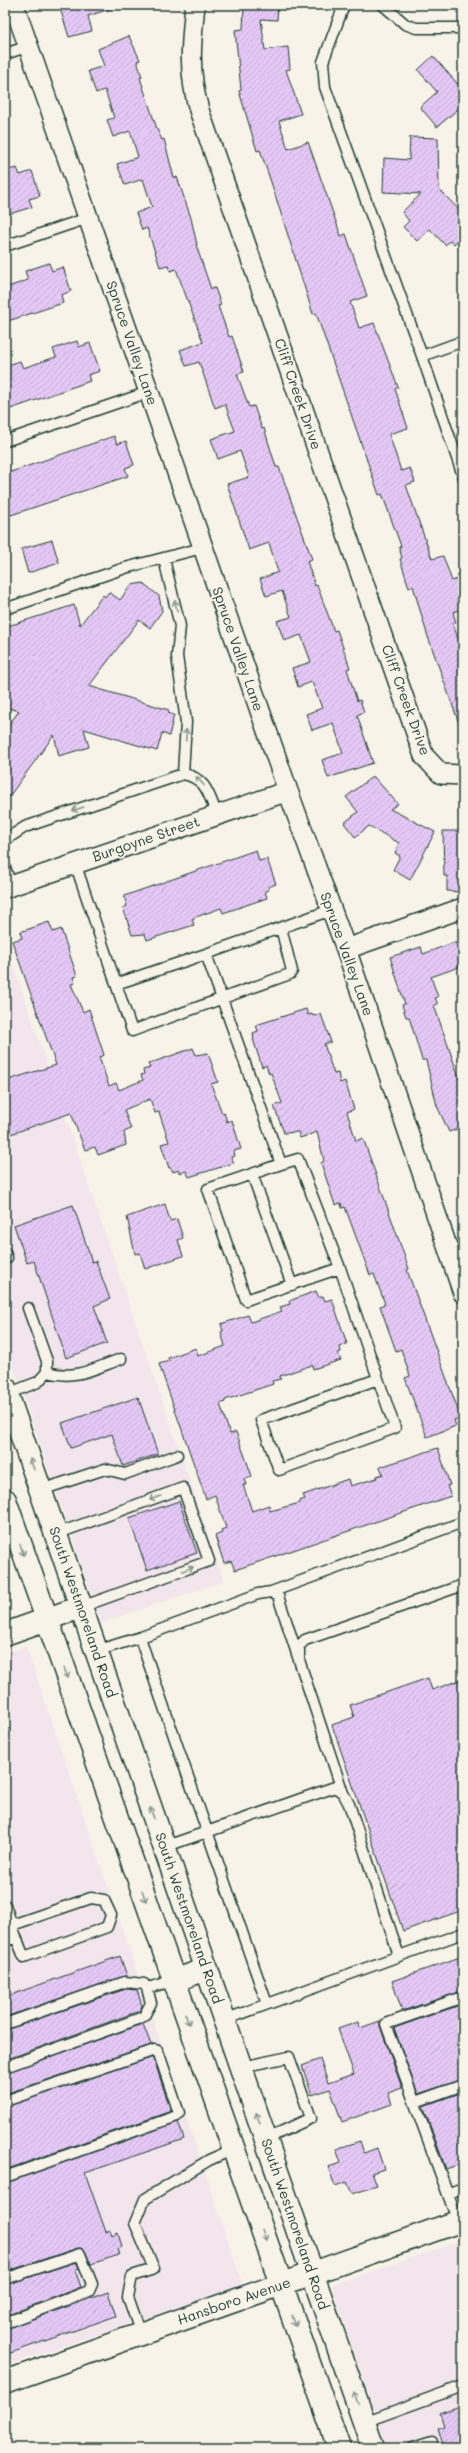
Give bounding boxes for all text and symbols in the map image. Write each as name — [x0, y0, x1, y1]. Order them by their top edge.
street label: Spruce Valley Lane — [102, 278, 163, 408]
street label: Cliff Creek Drive — [271, 336, 326, 452]
street label: Spruce Valley Lane — [208, 584, 269, 714]
one-way arrow — [172, 600, 180, 613]
street label: Cliff Creek Drive — [378, 642, 435, 758]
one-way arrow — [182, 729, 190, 742]
one-way arrow — [195, 776, 204, 786]
one-way arrow — [72, 806, 85, 813]
street label: Burgoyne Street — [90, 811, 202, 866]
street label: Spruce Valley Lane — [316, 889, 379, 1018]
one-way arrow — [27, 1458, 35, 1470]
one-way arrow — [149, 1495, 162, 1502]
street label: South Westmoreland Road — [45, 1524, 122, 1700]
one-way arrow — [19, 1544, 27, 1556]
one-way arrow — [181, 1564, 193, 1572]
one-way arrow — [62, 1667, 70, 1679]
one-way arrow — [148, 1807, 156, 1819]
street label: South Westmoreland Road — [151, 1830, 228, 2006]
one-way arrow — [141, 1889, 148, 1902]
one-way arrow — [183, 2012, 191, 2024]
one-way arrow — [254, 2112, 262, 2124]
street label: South Westmoreland Road — [257, 2136, 334, 2312]
one-way arrow — [261, 2229, 268, 2242]
street label: Hansboro Avenue — [175, 2272, 293, 2329]
one-way arrow — [291, 2315, 299, 2327]
one-way arrow — [351, 2392, 359, 2404]

